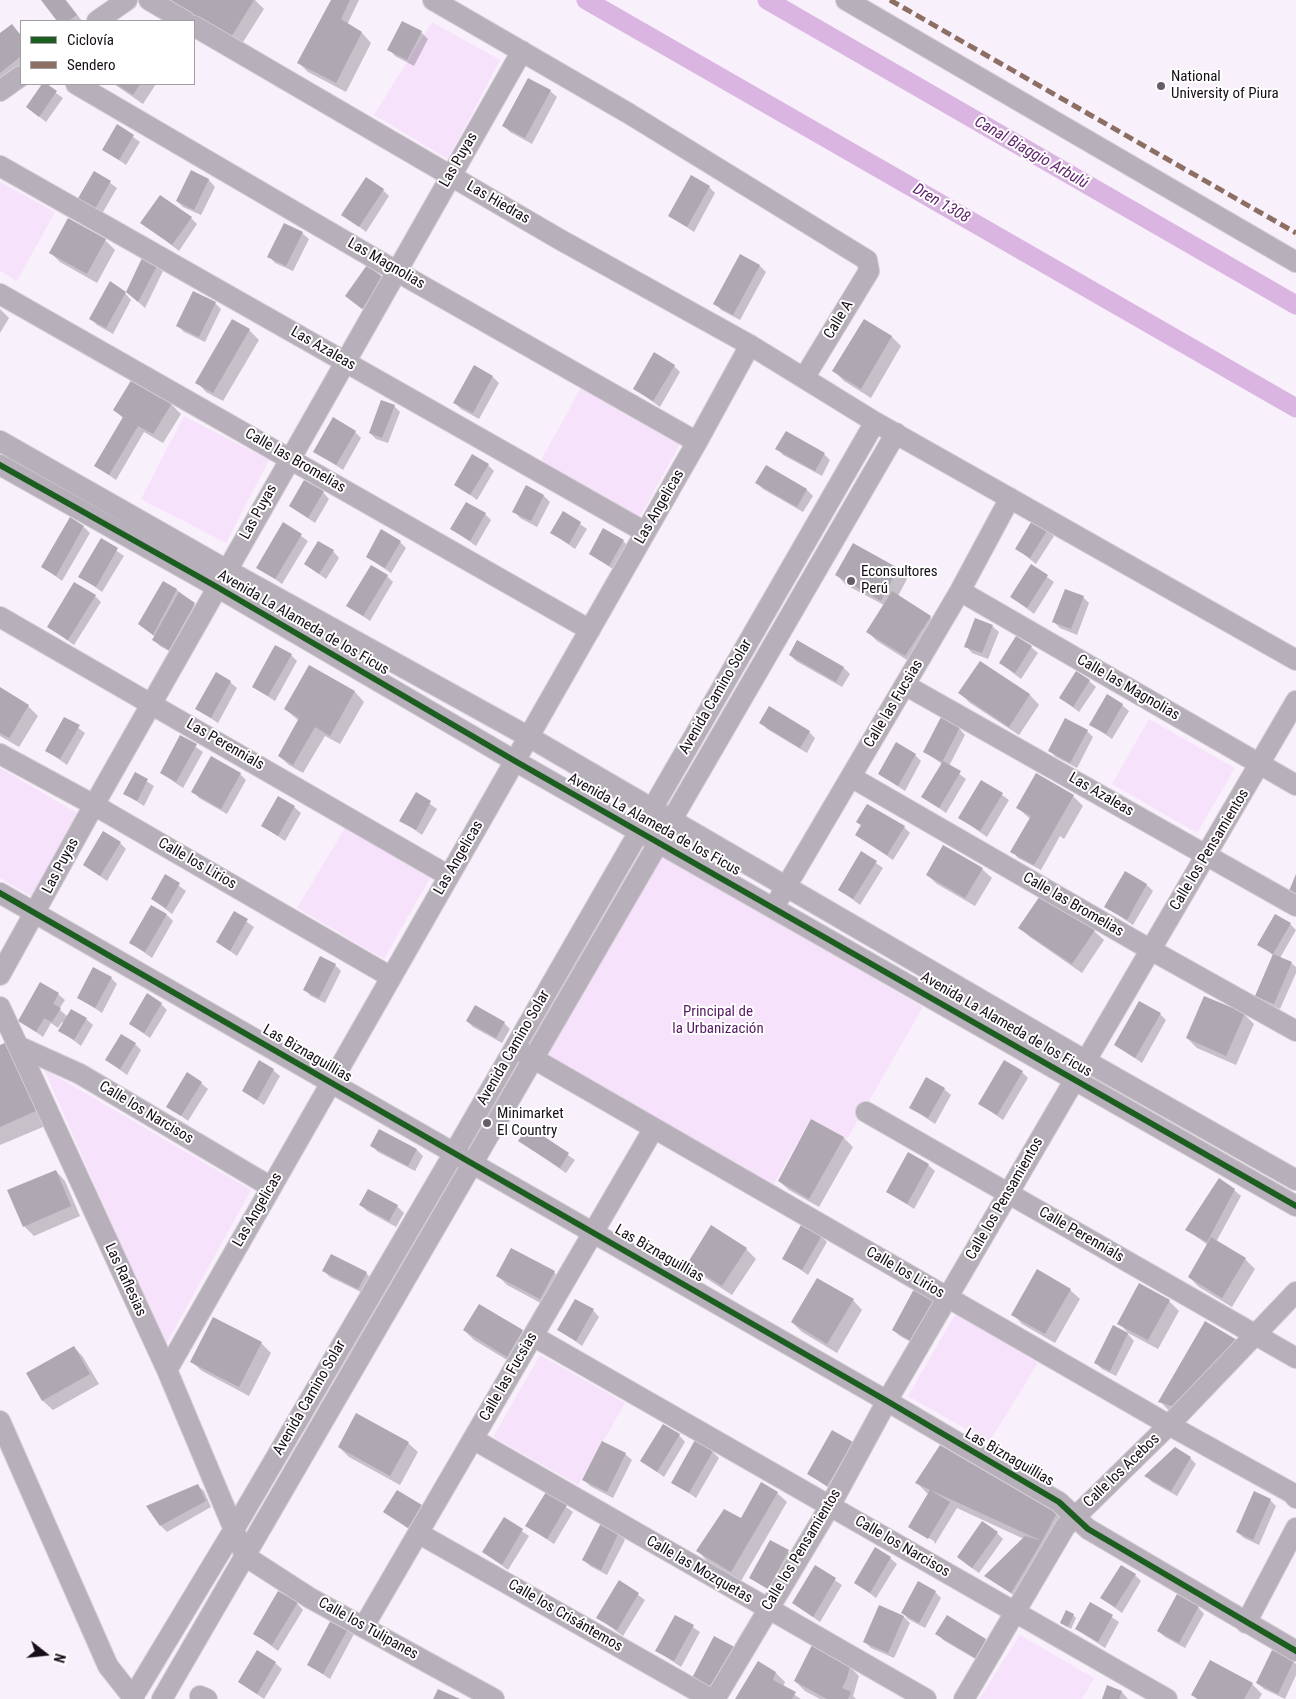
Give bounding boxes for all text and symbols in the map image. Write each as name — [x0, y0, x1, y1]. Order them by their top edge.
legend — [20, 20, 195, 85]
text: Ciclovía — [67, 31, 114, 49]
text: Sendero — [67, 56, 116, 74]
place label: National University of Piura — [1171, 68, 1279, 103]
marker: National University of Piura — [1155, 80, 1167, 92]
water label: Canal Biaggio Arbulú — [971, 113, 1091, 193]
street label: Las Puyas — [436, 129, 482, 191]
street label: Las Hiedras — [463, 178, 533, 228]
water label: Dren 1308 — [909, 180, 973, 228]
street label: Las Magnolias — [344, 235, 428, 293]
street label: Calle A — [821, 297, 857, 343]
street label: Las Azaleas — [287, 323, 359, 375]
street label: Calle las Bromelias — [241, 425, 349, 497]
street label: Las Angelicas — [632, 467, 688, 547]
street label: Las Puyas — [237, 481, 281, 543]
place label: Econsultores Perú — [861, 563, 938, 598]
street label: Avenida La Alameda de los Ficus — [214, 567, 392, 679]
marker: Econsultores Perú — [845, 575, 857, 587]
street label: Avenida Camino Solar — [676, 636, 756, 758]
street label: Calle las Magnolias — [1073, 651, 1183, 725]
street label: Calle las Fucsias — [861, 657, 927, 751]
street label: Las Perennials — [183, 716, 267, 774]
street label: Las Azaleas — [1065, 769, 1137, 821]
street label: Avenida La Alameda de los Ficus — [564, 770, 744, 880]
street label: Calle los Pensamientos — [1167, 786, 1253, 914]
street label: Las Angelicas — [431, 818, 487, 898]
street label: Calle los Lirios — [155, 834, 239, 894]
street label: Las Puyas — [39, 835, 83, 897]
street label: Calle las Bromelias — [1019, 869, 1127, 941]
street label: Avenida La Alameda de los Ficus — [917, 969, 1095, 1081]
street label: Avenida Camino Solar — [474, 987, 554, 1109]
park label: Principal de la Urbanización — [672, 1003, 764, 1038]
street label: Las Biznaguillias — [259, 1021, 355, 1087]
street label: Calle los Narcisos — [96, 1078, 196, 1148]
place label: Minimarket El Country — [497, 1105, 564, 1140]
marker: Minimarket El Country — [481, 1117, 493, 1129]
street label: Calle los Pensamientos — [963, 1135, 1047, 1263]
street label: Las Angelicas — [230, 1170, 286, 1250]
street label: Calle Perennials — [1035, 1203, 1127, 1267]
street label: Las Biznaguillias — [611, 1221, 707, 1287]
street label: Las Raflesias — [100, 1241, 150, 1319]
street label: Calle los Lirios — [863, 1243, 947, 1303]
street label: Calle las Fucsias — [476, 1329, 542, 1425]
street label: Avenida Camino Solar — [270, 1337, 350, 1459]
street label: Las Biznaguillias — [961, 1425, 1057, 1491]
street label: Calle los Acebos — [1080, 1430, 1164, 1512]
street label: Calle los Pensamientos — [759, 1486, 845, 1614]
street label: Calle los Narcisos — [851, 1513, 953, 1581]
street label: Calle las Mozquetas — [643, 1532, 755, 1608]
street label: Calle los Crisántemos — [505, 1576, 625, 1656]
street label: Calle los Tulipanes — [315, 1594, 421, 1664]
north arrow — [20, 1629, 70, 1679]
text: N — [51, 1652, 68, 1664]

